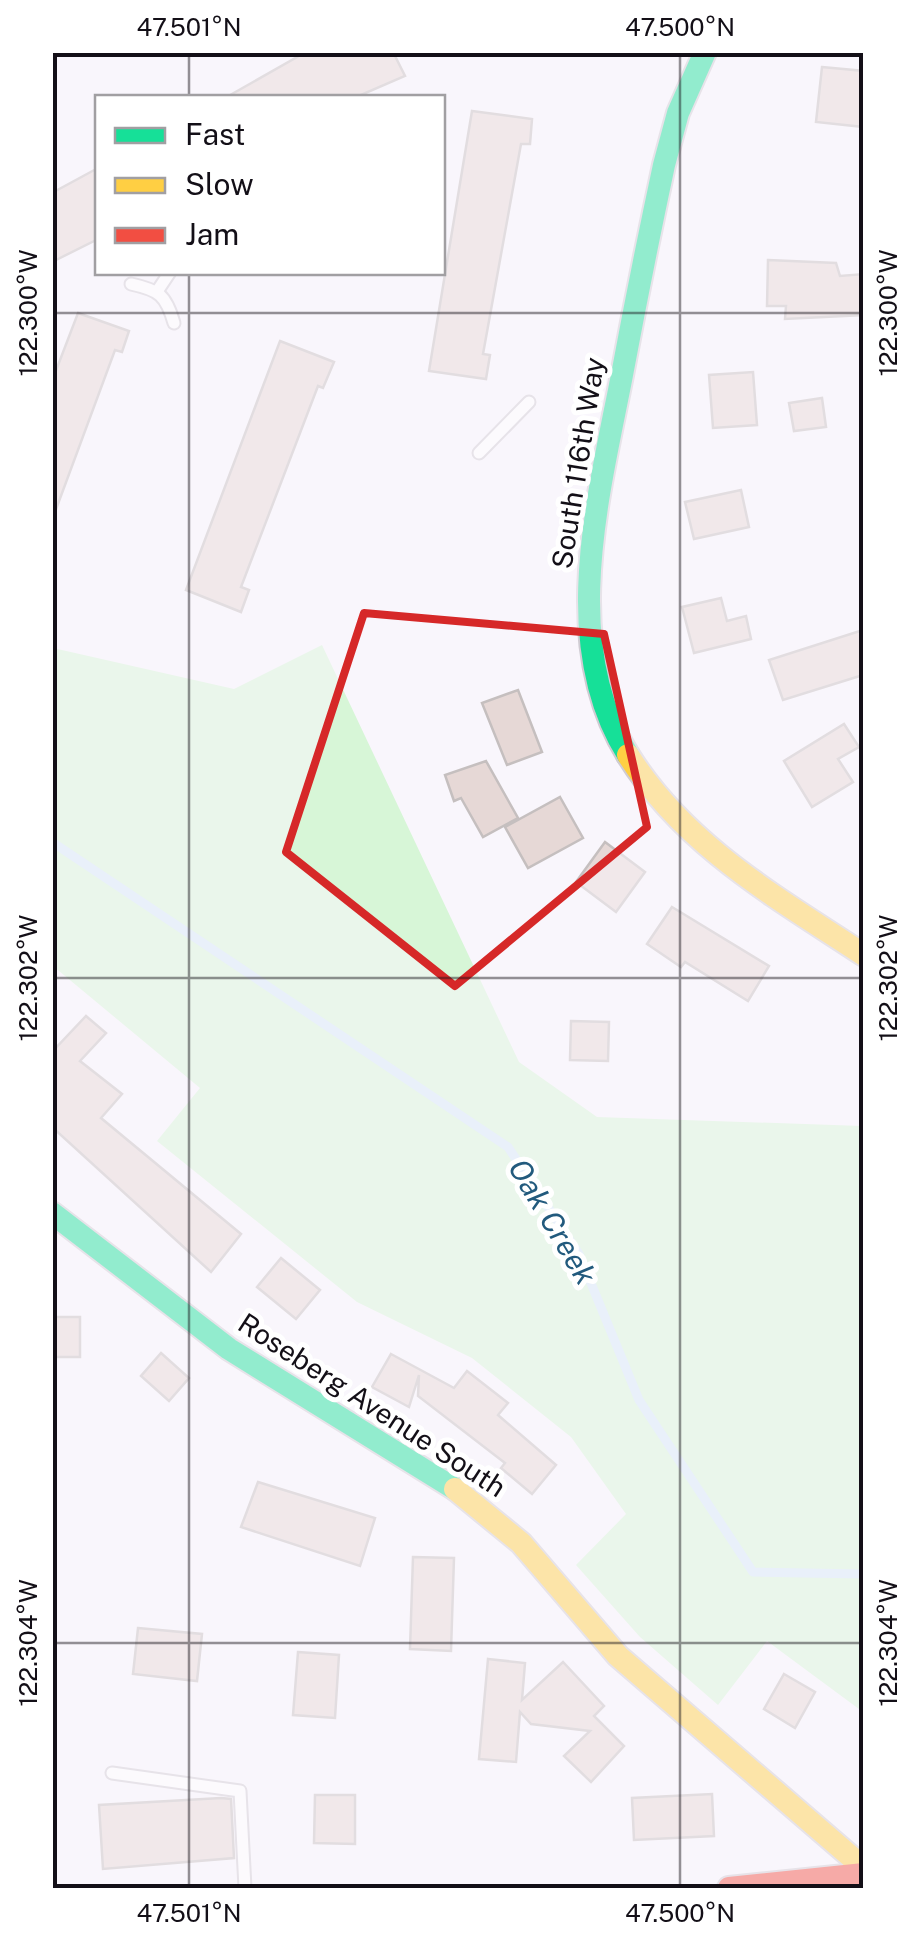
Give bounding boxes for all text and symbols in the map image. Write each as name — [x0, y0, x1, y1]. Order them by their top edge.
text: 47.501°N — [136, 12, 242, 42]
text: 47.500°N — [625, 12, 735, 42]
legend — [95, 95, 445, 275]
text: Fast — [185, 116, 245, 152]
text: Slow — [185, 166, 254, 202]
text: Jam — [185, 216, 239, 252]
text: 122.300°W — [13, 249, 43, 377]
text: 122.300°W — [873, 249, 903, 377]
street label: South 116th Way — [545, 355, 611, 571]
text: 122.302°W — [13, 914, 43, 1041]
text: 122.302°W — [873, 914, 903, 1041]
water label: Oak Creek — [501, 1152, 605, 1292]
street label: Roseberg Avenue South — [232, 1306, 512, 1503]
text: 122.304°W — [13, 1579, 43, 1707]
text: 122.304°W — [873, 1579, 903, 1707]
text: 47.501°N — [136, 1898, 242, 1928]
text: 47.500°N — [625, 1898, 735, 1928]

